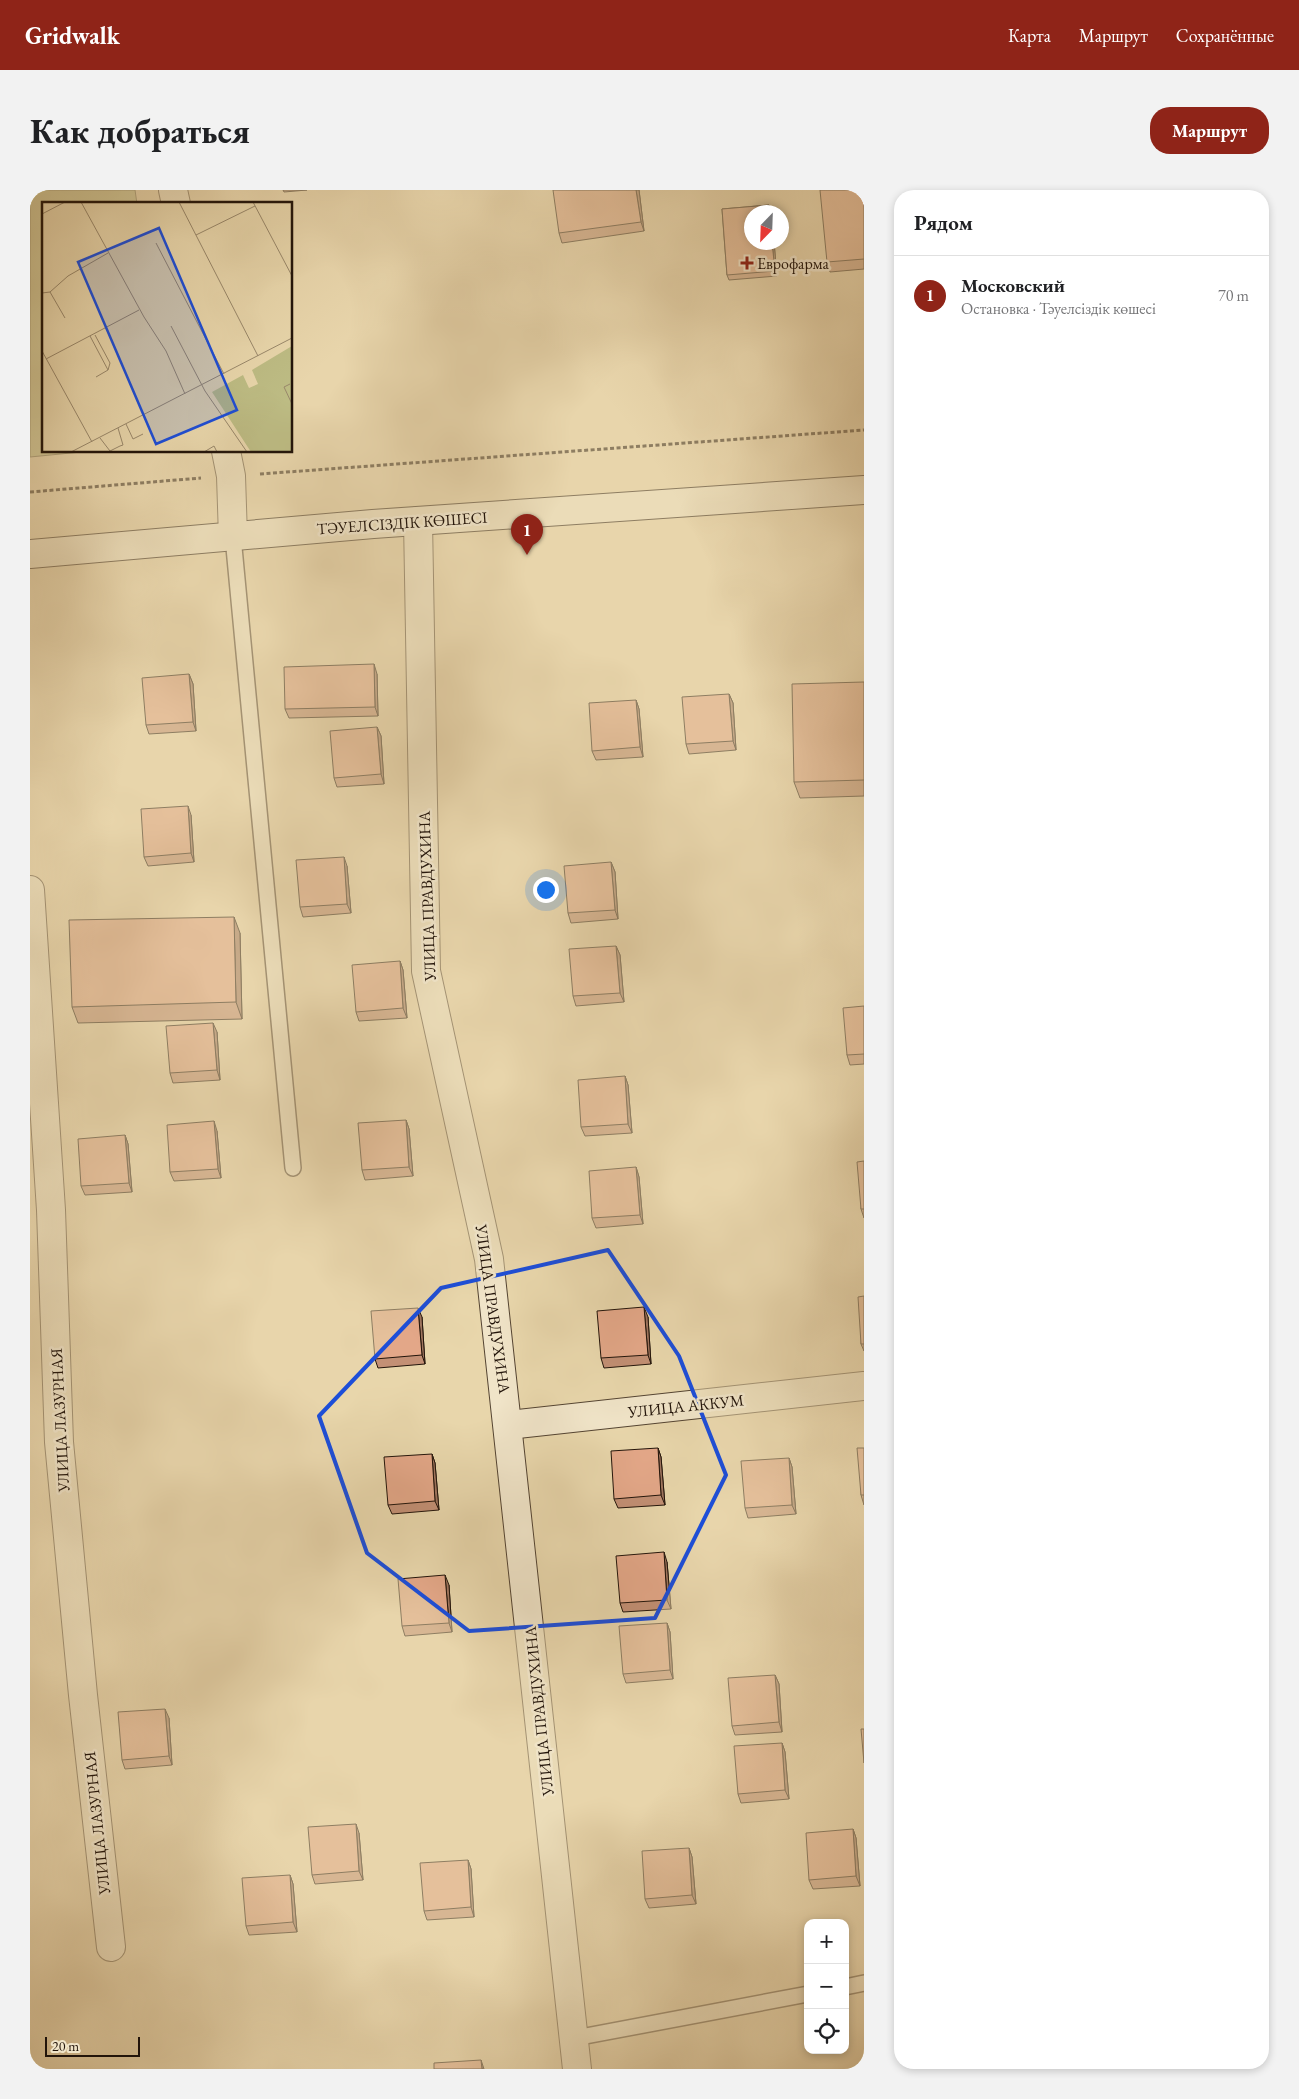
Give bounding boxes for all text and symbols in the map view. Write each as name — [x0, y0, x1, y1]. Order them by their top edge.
text: Gridwalk — [25, 20, 120, 51]
text: Карта — [1008, 24, 1051, 47]
text: Маршрут — [1079, 24, 1148, 47]
text: Сохранённые — [1176, 24, 1274, 47]
button: Маршрут — [1150, 107, 1269, 154]
text: Как добраться — [30, 108, 250, 153]
inset map — [42, 202, 292, 452]
north arrow — [744, 205, 789, 250]
text: Рядом — [914, 209, 973, 236]
place label: Еврофарма — [757, 253, 830, 274]
marker: Еврофарма — [741, 257, 753, 269]
text: Московский — [961, 273, 1065, 298]
text: 1 — [926, 285, 934, 306]
text: 70 m — [1218, 285, 1249, 306]
text: Остановка · Тәуелсіздік көшесі — [961, 298, 1156, 319]
street label: ТӘУЕЛСІЗДІК КӨШЕСІ — [316, 507, 489, 539]
pin: 1 — [511, 514, 543, 555]
street label: УЛИЦА ПРАВДУХИНА — [413, 809, 441, 983]
your location — [533, 877, 559, 903]
street label: УЛИЦА ПРАВДУХИНА — [471, 1222, 515, 1396]
street label: УЛИЦА ЛАЗУРНАЯ — [46, 1347, 74, 1494]
street label: УЛИЦА АККУМ — [626, 1389, 745, 1423]
street label: УЛИЦА ПРАВДУХИНА — [520, 1624, 558, 1798]
street label: УЛИЦА ЛАЗУРНАЯ — [79, 1750, 115, 1897]
map controls — [804, 1919, 849, 2054]
button: + — [804, 1919, 849, 1964]
button: − — [804, 1964, 849, 2009]
button: locate — [804, 2009, 849, 2054]
scale bar — [45, 2034, 140, 2057]
text: 20 m — [52, 2037, 79, 2055]

